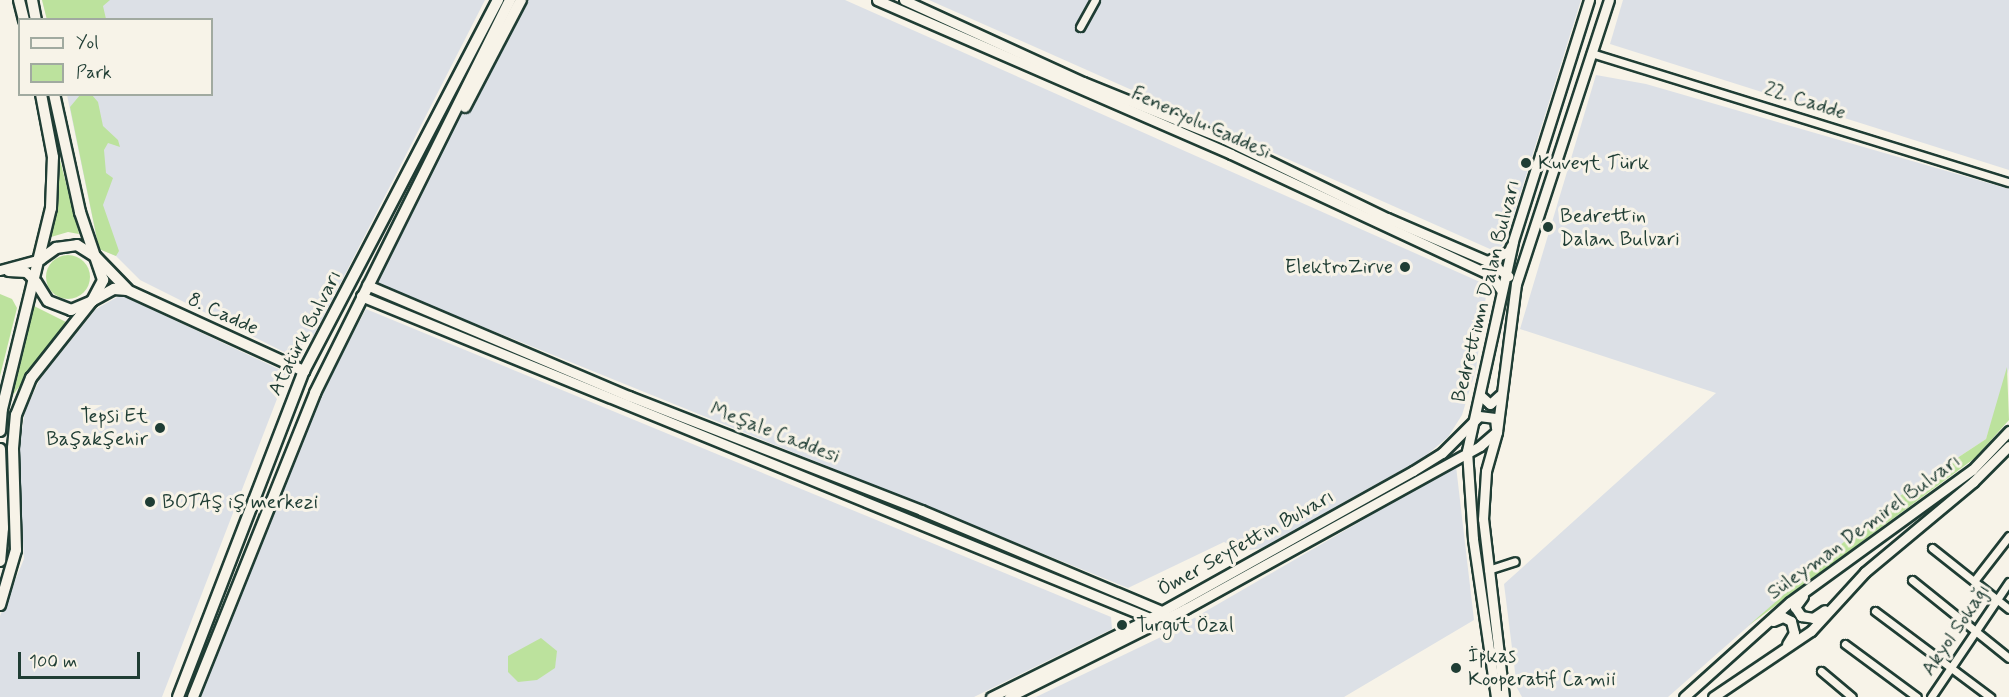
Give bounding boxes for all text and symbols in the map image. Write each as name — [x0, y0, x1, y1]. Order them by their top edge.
legend — [18, 18, 213, 96]
text: Yol — [76, 31, 99, 55]
text: Park — [76, 61, 112, 85]
street label: 22. Cadde — [1761, 77, 1849, 125]
street label: Feneryolu Caddesi — [1126, 81, 1276, 165]
place label: Kuveyt Türk — [1538, 151, 1647, 175]
marker: Kuveyt Türk — [1519, 156, 1533, 170]
street label: Bedrettimn Dalan Bulvarı — [1447, 178, 1525, 404]
place label: Bedrettin Dalan Bulvari — [1560, 204, 1677, 251]
marker: Bedrettin Dalan Bulvari — [1541, 220, 1555, 234]
place label: ElektroZirve — [1285, 255, 1393, 279]
marker: ElektroZirve — [1398, 260, 1412, 274]
street label: Atatürk Bulvarı — [264, 268, 346, 398]
street label: 8. Cadde — [184, 287, 262, 341]
street label: Meşale Caddesi — [706, 397, 844, 469]
place label: Tepsi Et Başakşehir — [46, 404, 148, 451]
marker: Tepsi Et Başakşehir — [153, 421, 167, 435]
street label: Süleyman Demirel Bulvarı — [1766, 451, 1962, 603]
street label: Ömer Seyfettin Bulvarı — [1153, 484, 1339, 602]
place label: BOTAŞ iş merkezi — [162, 490, 318, 514]
marker: BOTAŞ iş merkezi — [143, 495, 157, 509]
street label: Akyol Sokağı — [1916, 579, 1996, 681]
place label: Turgut Özal — [1136, 613, 1234, 637]
marker: Turgut Özal — [1113, 616, 1131, 634]
scale bar — [21, 640, 142, 678]
place label: İpkas Kooperatif Camii — [1468, 644, 1615, 691]
text: 100 m — [29, 650, 77, 674]
marker: İpkas Kooperatif Camii — [1449, 661, 1463, 675]

